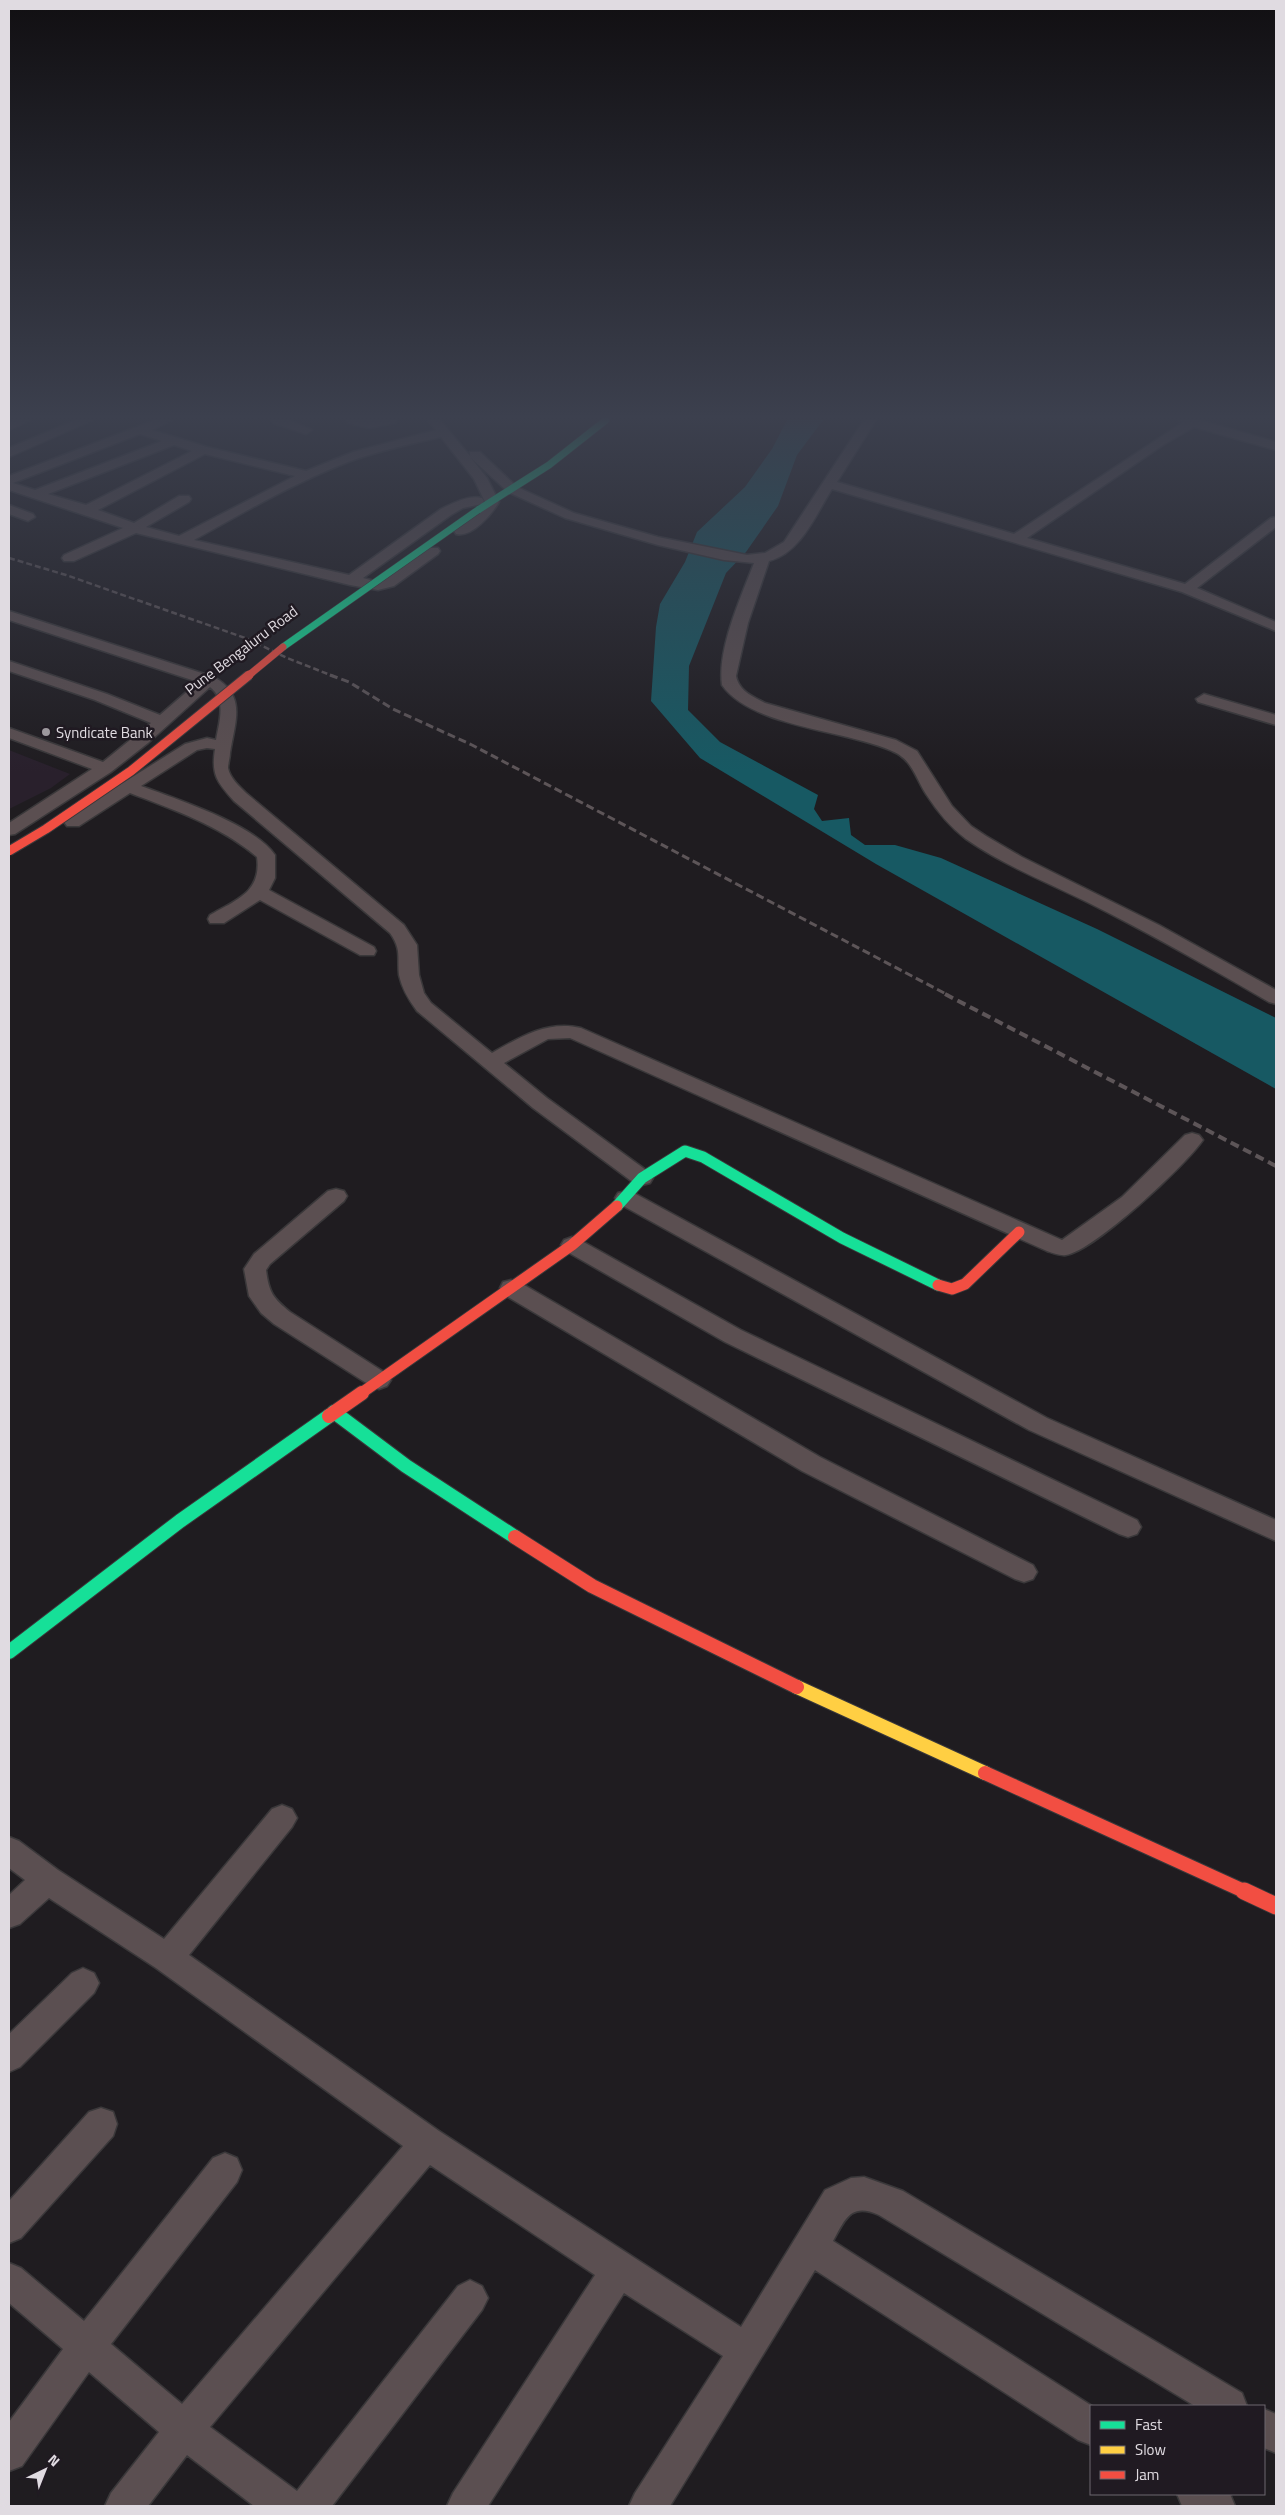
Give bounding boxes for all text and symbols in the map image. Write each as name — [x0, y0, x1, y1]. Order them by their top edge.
street label: Pune Bengaluru Road — [180, 600, 302, 700]
place label: Syndicate Bank — [56, 721, 153, 744]
marker: Syndicate Bank — [40, 726, 52, 738]
legend — [1090, 2405, 1265, 2495]
text: Fast — [1135, 2413, 1163, 2436]
text: Slow — [1135, 2438, 1166, 2461]
north arrow — [20, 2445, 70, 2495]
text: N — [43, 2449, 65, 2471]
text: Jam — [1135, 2463, 1159, 2486]

